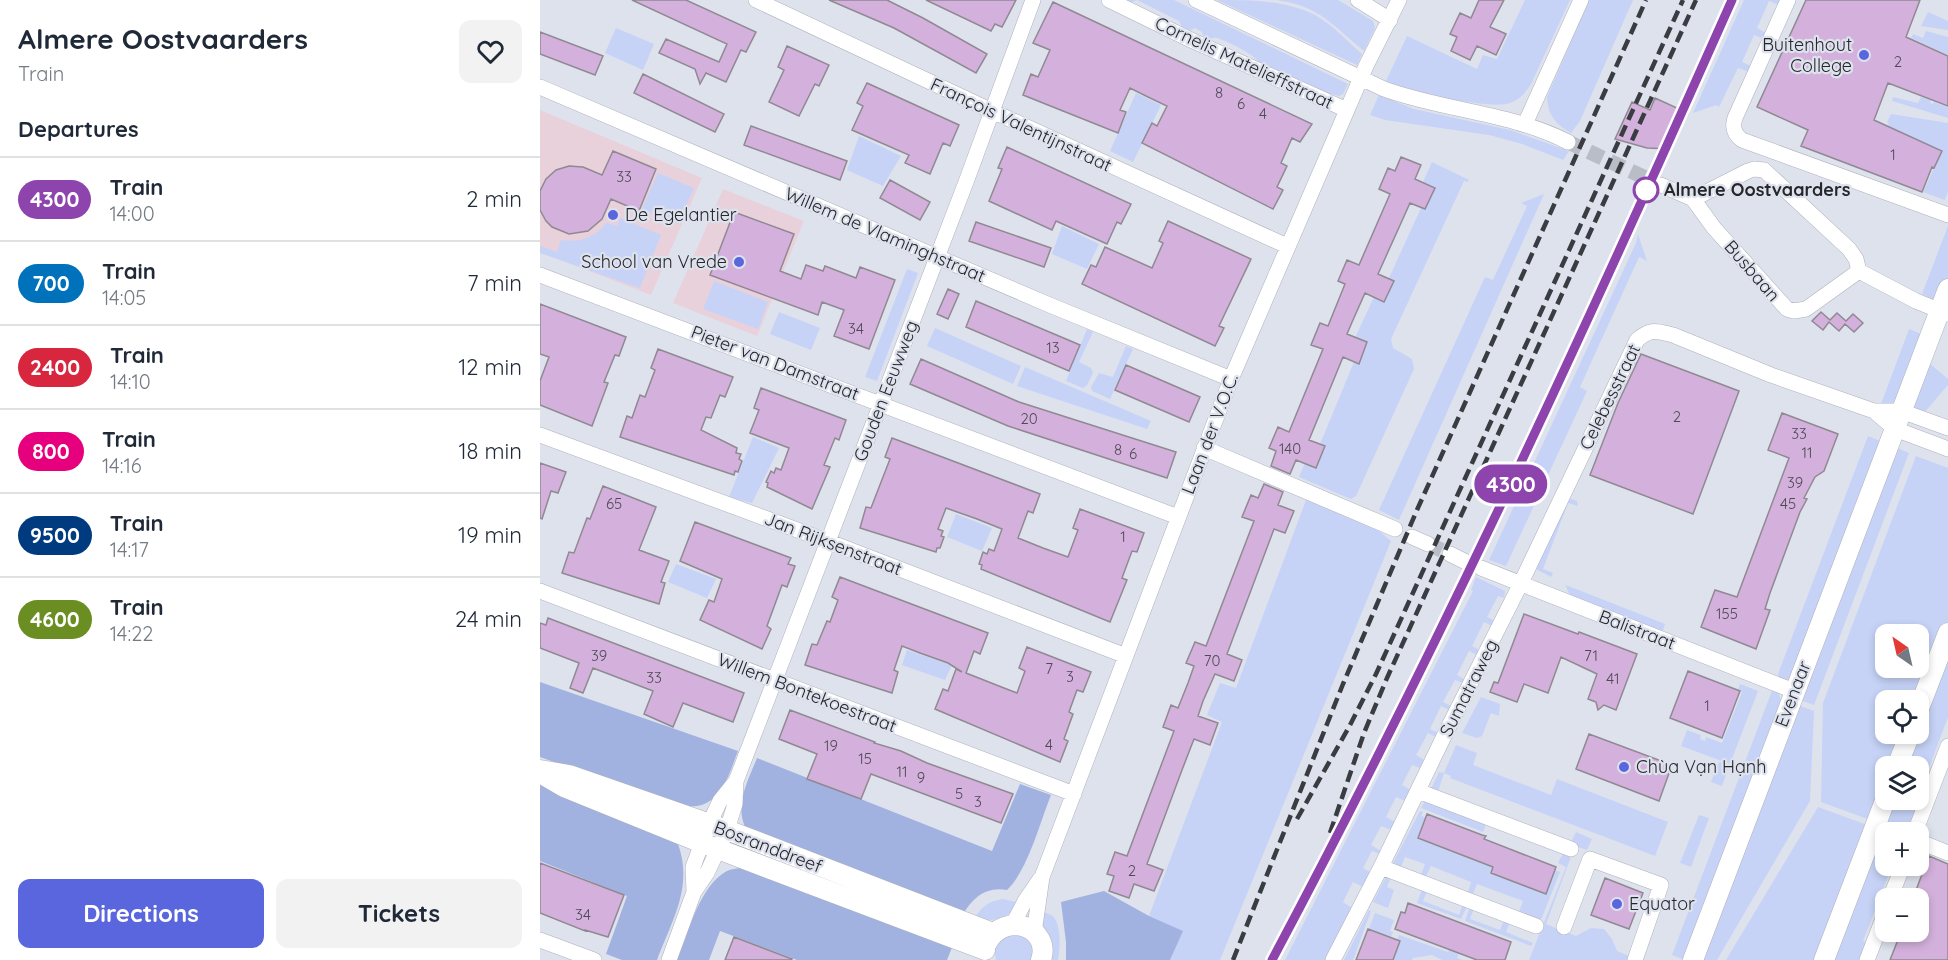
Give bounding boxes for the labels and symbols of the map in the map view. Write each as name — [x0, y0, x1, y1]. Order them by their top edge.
street label: Cornelis Matelieffstraat — [1151, 11, 1337, 114]
place label: Buitenhout College — [1762, 33, 1852, 77]
marker: Buitenhout College — [1857, 48, 1871, 62]
house number: 2 — [1894, 52, 1902, 71]
street label: François Valentijnstraat — [927, 72, 1115, 177]
house number: 8 — [1215, 83, 1223, 102]
house number: 6 — [1237, 94, 1245, 113]
house number: 4 — [1259, 104, 1267, 123]
house number: 1 — [1890, 145, 1896, 164]
house number: 33 — [616, 167, 632, 186]
marker: Almere Oostvaarders — [1633, 177, 1659, 203]
place label: Almere Oostvaarders — [1664, 178, 1851, 201]
street label: Willem de Vlaminghstraat — [782, 182, 989, 287]
place label: De Egelantier — [625, 203, 737, 226]
marker: De Egelantier — [606, 208, 620, 222]
street label: Busbaan — [1720, 235, 1785, 306]
place label: School van Vrede — [581, 250, 727, 273]
marker: School van Vrede — [732, 255, 746, 269]
street label: Gouden Eeuwweg — [848, 317, 923, 464]
house number: 34 — [848, 319, 864, 338]
street label: Pieter van Damstraat — [688, 320, 862, 405]
house number: 13 — [1046, 338, 1060, 357]
street label: Celebesstraat — [1574, 340, 1645, 453]
street label: Laan der V.O.C. — [1176, 370, 1243, 497]
house number: 2 — [1673, 407, 1681, 426]
house number: 20 — [1020, 409, 1038, 428]
house number: 33 — [1791, 424, 1807, 443]
house number: 140 — [1279, 439, 1301, 458]
house number: 8 — [1114, 440, 1122, 459]
house number: 11 — [1801, 443, 1813, 462]
house number: 6 — [1129, 444, 1137, 463]
line badge: 4300 — [1469, 464, 1553, 504]
house number: 39 — [1787, 473, 1803, 492]
house number: 65 — [606, 494, 622, 513]
house number: 45 — [1780, 494, 1796, 513]
street label: Jan Rijksenstraat — [761, 507, 905, 580]
house number: 1 — [1120, 527, 1126, 546]
street label: Balistraat — [1596, 604, 1679, 655]
house number: 155 — [1716, 604, 1738, 623]
north arrow — [1875, 624, 1929, 678]
street label: Sumatraweg — [1434, 635, 1503, 740]
house number: 39 — [591, 646, 607, 665]
house number: 71 — [1584, 646, 1598, 665]
street label: Willem Bontekoestraat — [715, 648, 900, 737]
house number: 70 — [1204, 651, 1220, 670]
street label: Evenaar — [1769, 657, 1816, 730]
house number: 7 — [1045, 659, 1053, 678]
house number: 3 — [1066, 667, 1074, 686]
house number: 33 — [646, 668, 662, 687]
house number: 41 — [1606, 669, 1620, 688]
house number: 1 — [1704, 696, 1710, 715]
house number: 4 — [1045, 735, 1053, 754]
house number: 19 — [824, 736, 838, 755]
house number: 15 — [858, 749, 872, 768]
place label: Chùa Vạn Hạnh — [1636, 755, 1767, 778]
marker: Chùa Vạn Hạnh — [1617, 760, 1631, 774]
house number: 11 — [896, 762, 908, 781]
house number: 9 — [917, 768, 925, 787]
house number: 5 — [955, 784, 963, 803]
house number: 3 — [974, 792, 982, 811]
street label: Bosranddreef — [711, 815, 826, 878]
house number: 2 — [1128, 861, 1136, 880]
place label: Equator — [1629, 892, 1695, 915]
marker: Equator — [1610, 897, 1624, 911]
house number: 34 — [575, 905, 591, 924]

